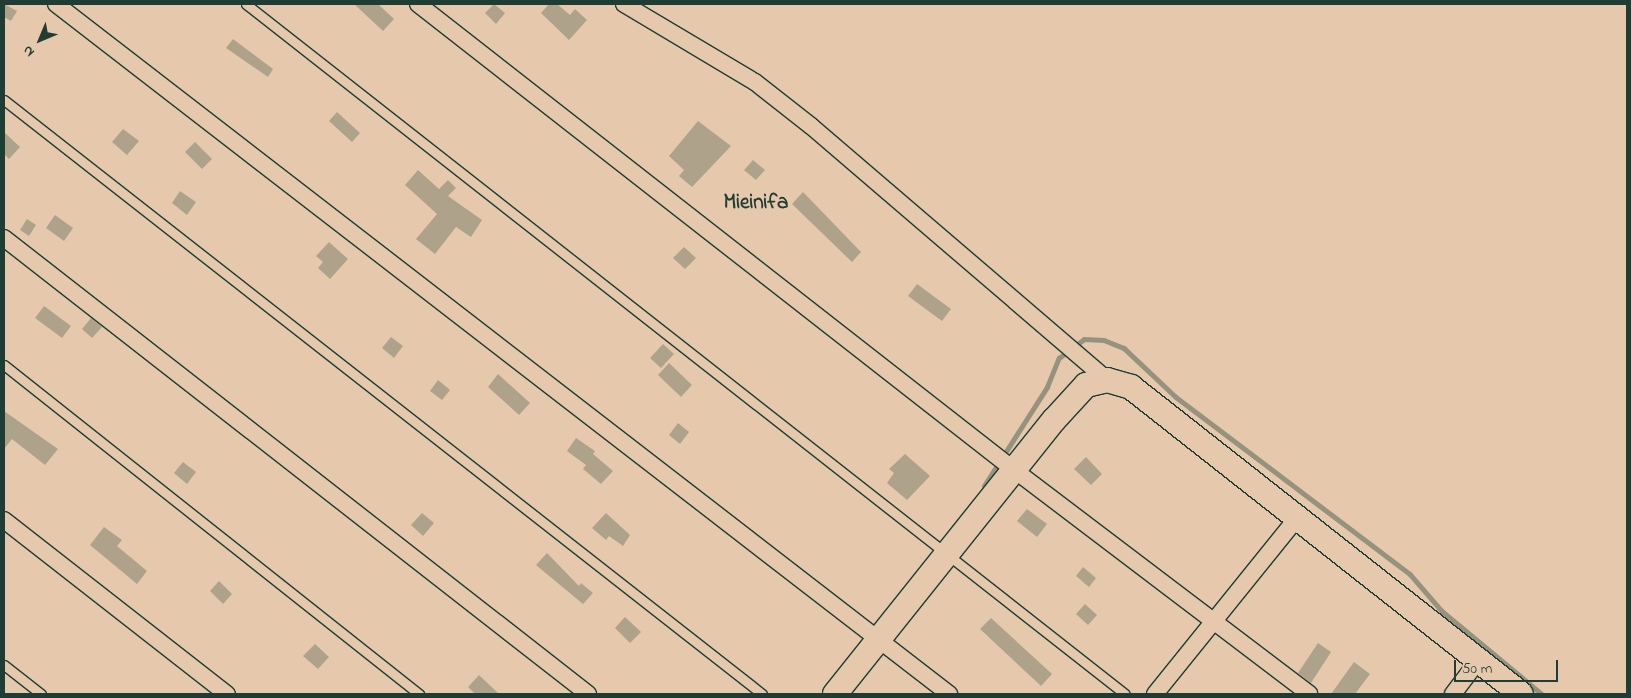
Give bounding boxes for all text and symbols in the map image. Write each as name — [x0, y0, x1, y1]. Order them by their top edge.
north arrow — [15, 15, 65, 65]
text: N — [18, 40, 40, 62]
district label: Mieinifa — [724, 190, 788, 216]
scale bar — [1456, 650, 1560, 682]
text: 50 m — [1462, 658, 1492, 680]

